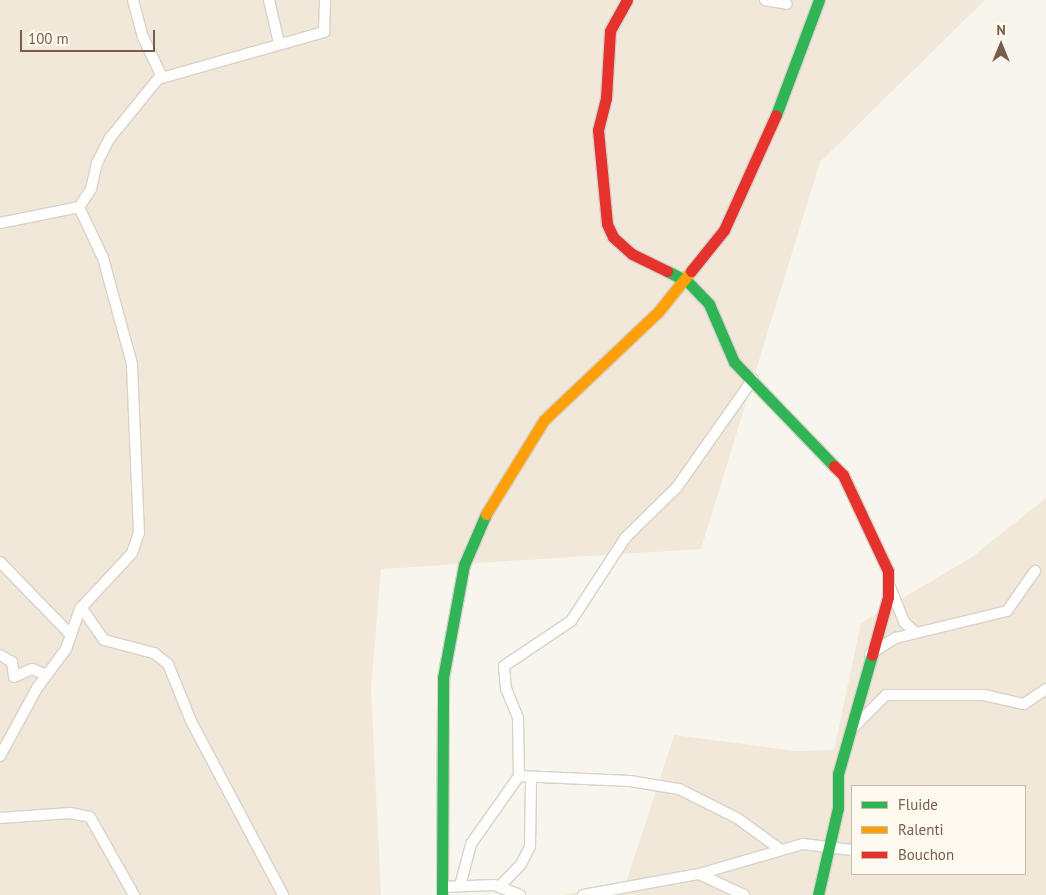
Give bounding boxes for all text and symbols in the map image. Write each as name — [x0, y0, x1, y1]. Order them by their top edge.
scale bar — [22, 20, 158, 52]
north arrow — [976, 20, 1026, 70]
text: N — [996, 21, 1006, 39]
text: 100 m — [28, 29, 69, 48]
legend — [851, 785, 1026, 875]
text: Fluide — [898, 795, 938, 814]
text: Ralenti — [898, 820, 944, 839]
text: Bouchon — [898, 845, 954, 864]

